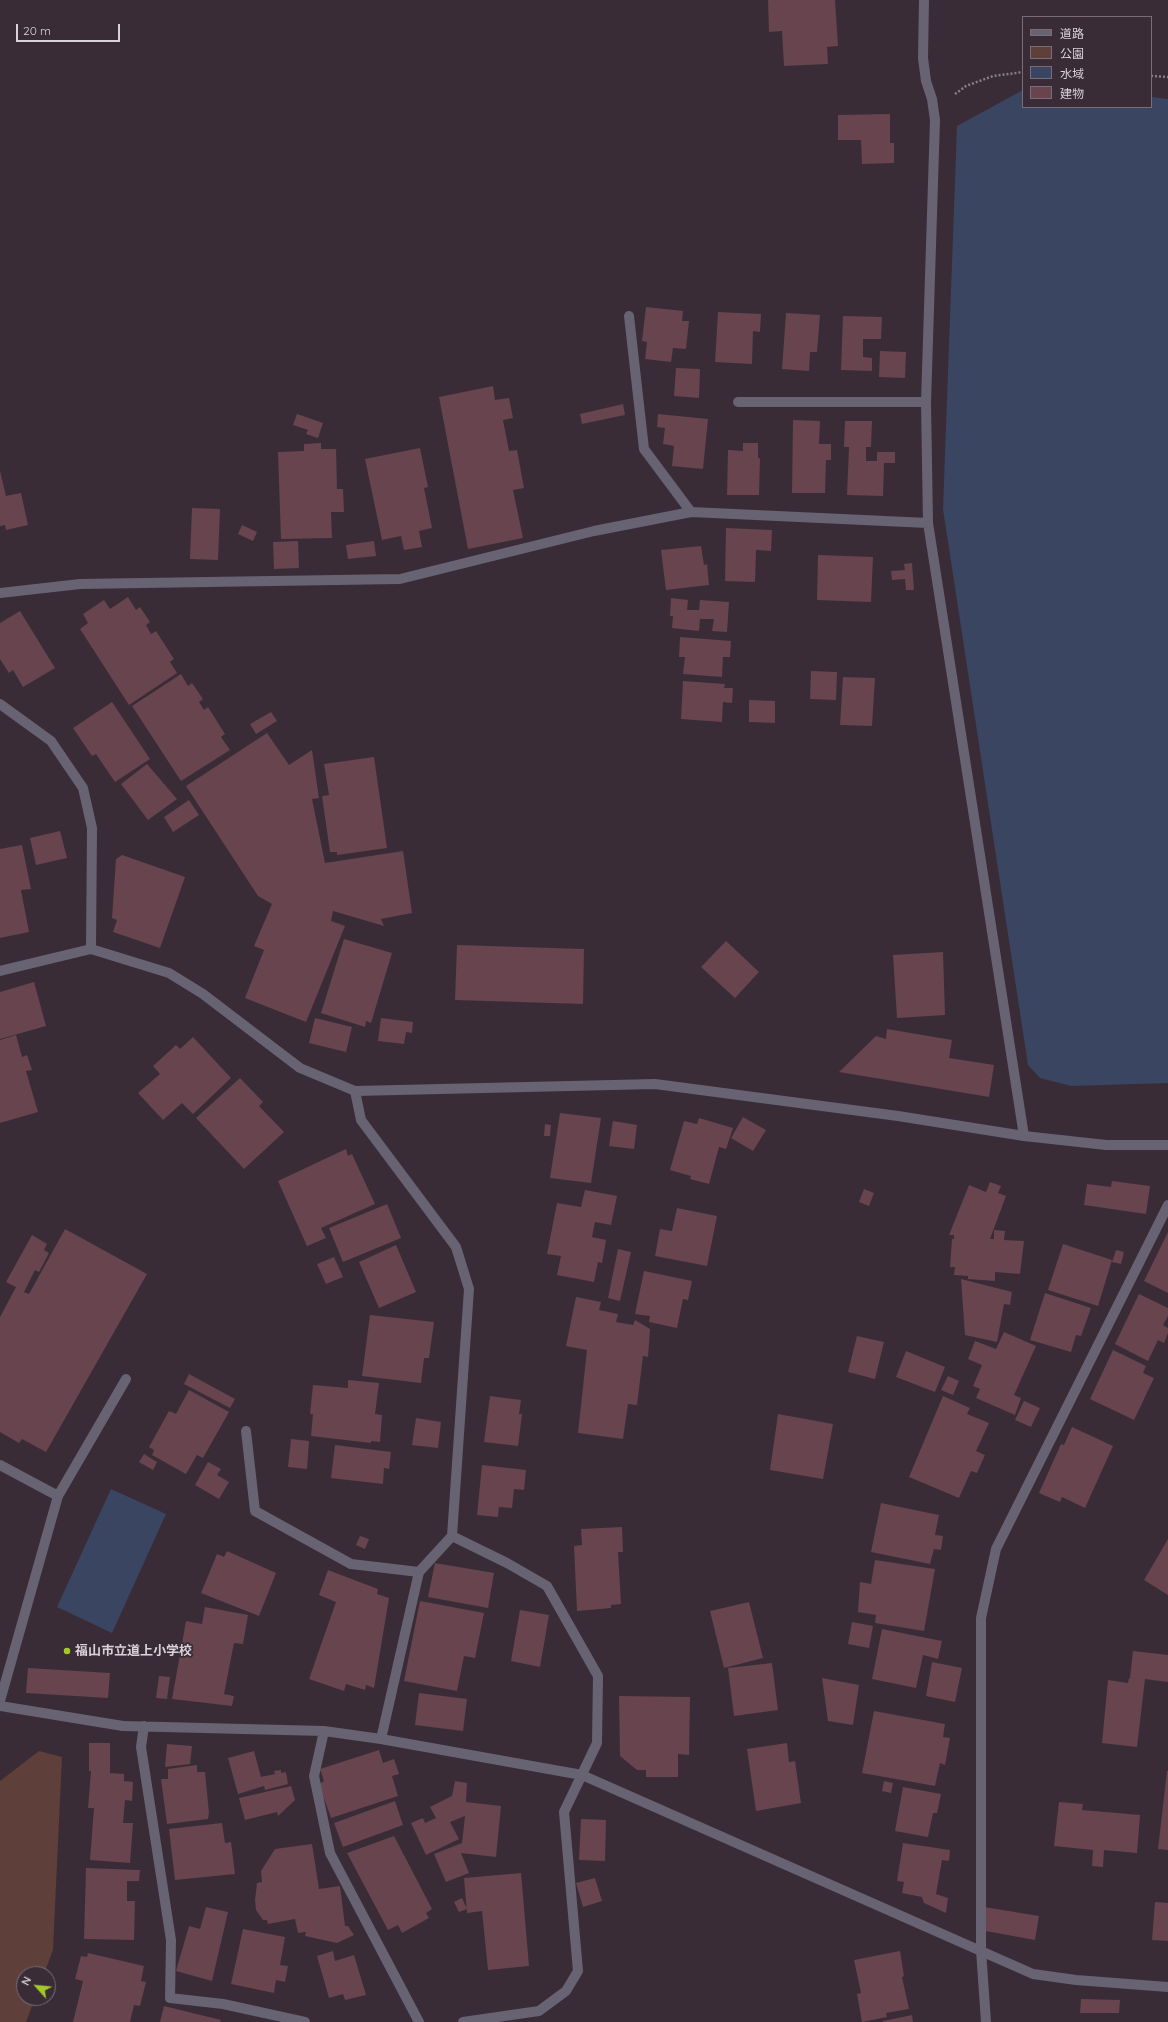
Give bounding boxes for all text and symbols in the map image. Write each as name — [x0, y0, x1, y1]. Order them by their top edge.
scale bar — [18, 16, 122, 42]
legend — [1022, 16, 1152, 108]
text: 20 m — [23, 23, 51, 38]
text: 道路 — [1060, 26, 1084, 41]
text: 公園 — [1060, 46, 1084, 61]
text: 水域 — [1060, 66, 1084, 81]
text: 建物 — [1060, 86, 1084, 101]
place label: 福山市立道上小学校 — [75, 1643, 192, 1659]
marker: 福山市立道上小学校 — [62, 1646, 72, 1656]
north arrow — [16, 1966, 56, 2006]
text: N — [18, 1974, 34, 1988]

